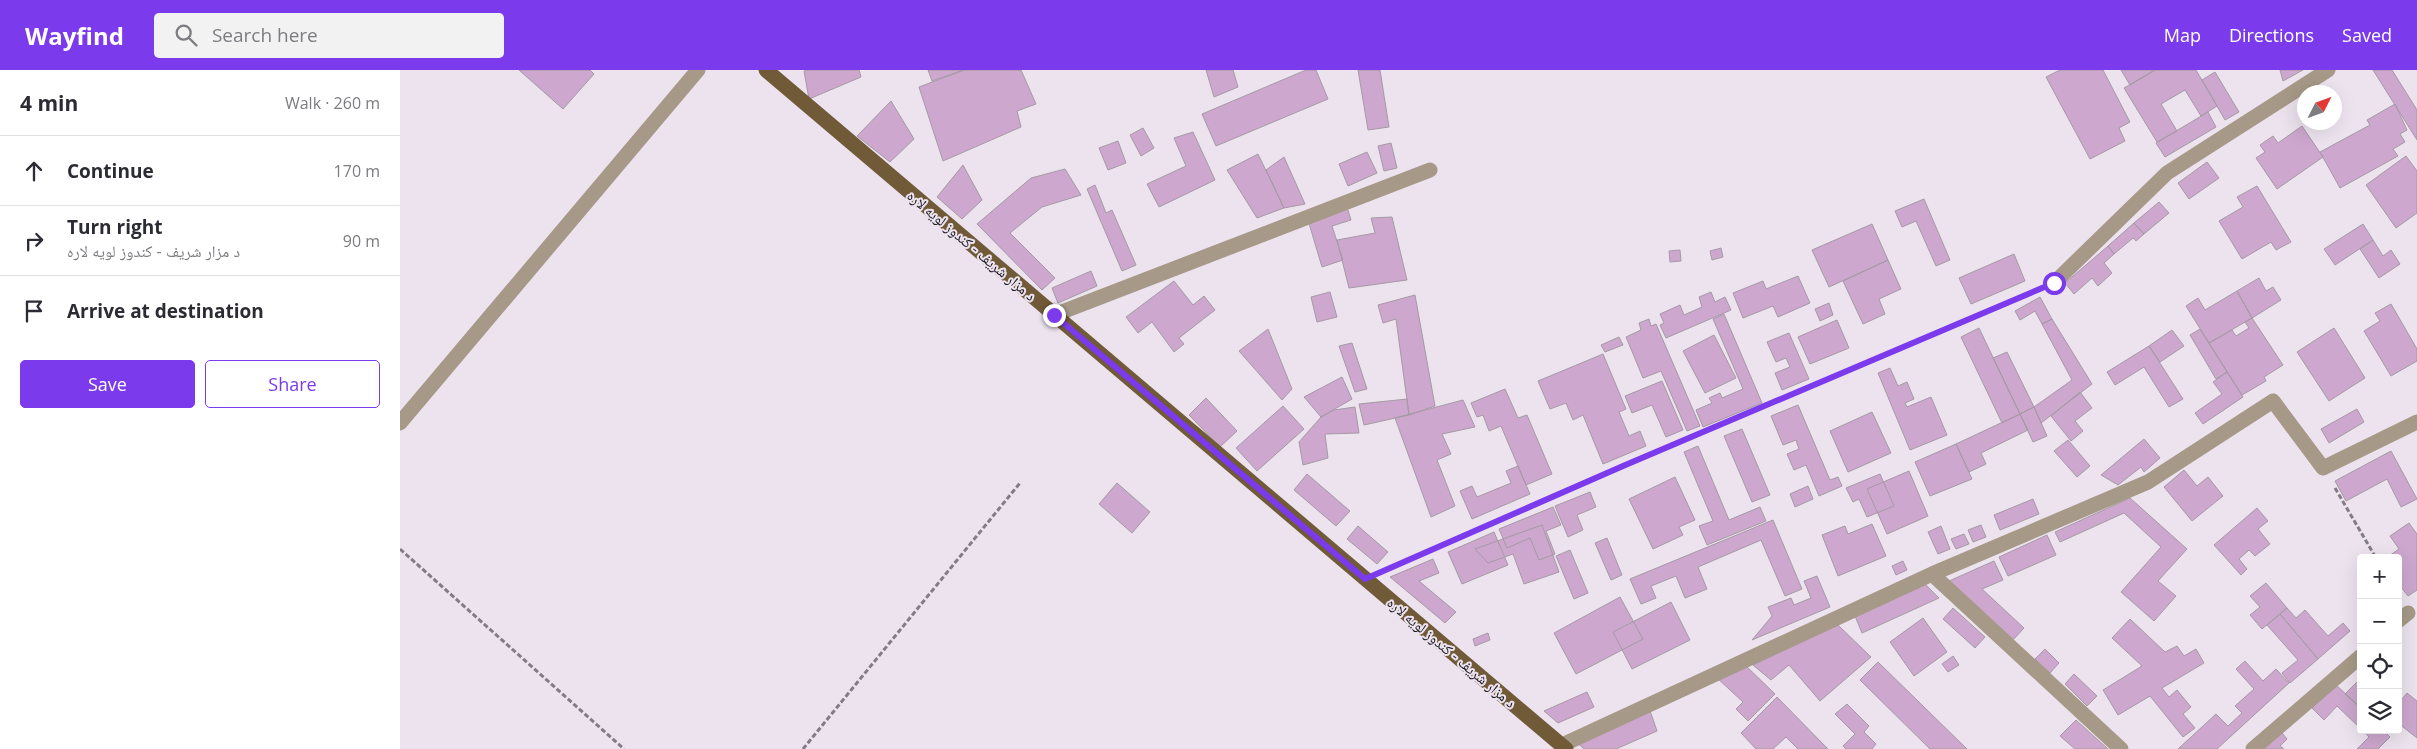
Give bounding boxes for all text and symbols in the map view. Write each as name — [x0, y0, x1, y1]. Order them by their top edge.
search box — [154, 13, 504, 58]
text: Wayfind — [25, 19, 124, 52]
icon: search — [172, 21, 200, 49]
text: Search here — [212, 22, 318, 48]
text: Map — [2164, 23, 2201, 47]
text: Directions — [2229, 23, 2314, 47]
text: Saved — [2342, 23, 2392, 47]
north arrow — [2297, 85, 2342, 130]
text: 4 min — [20, 89, 78, 117]
text: Walk · 260 m — [285, 92, 380, 114]
icon: ahead — [20, 157, 48, 185]
text: Continue — [67, 158, 154, 184]
text: 170 m — [334, 160, 380, 182]
street label: د مزار شریف - کندوز لویه لاره — [903, 185, 1041, 305]
text: Turn right — [67, 214, 162, 240]
icon: right — [20, 227, 48, 255]
text: 90 m — [343, 230, 380, 252]
text: د مزار شریف - کندوز لویه لاره — [67, 240, 240, 262]
route start — [2043, 272, 2066, 295]
icon: arrive — [20, 297, 48, 325]
text: Arrive at destination — [67, 298, 264, 324]
route end — [1043, 304, 1066, 327]
button: Save — [20, 360, 195, 408]
button: Share — [205, 360, 380, 408]
map controls — [2357, 554, 2402, 734]
button: + — [2357, 554, 2402, 599]
street label: د مزار شریف - کندوز لویه لاره — [1383, 592, 1521, 712]
button: − — [2357, 599, 2402, 644]
button: locate — [2357, 644, 2402, 689]
button: layers — [2357, 689, 2402, 734]

